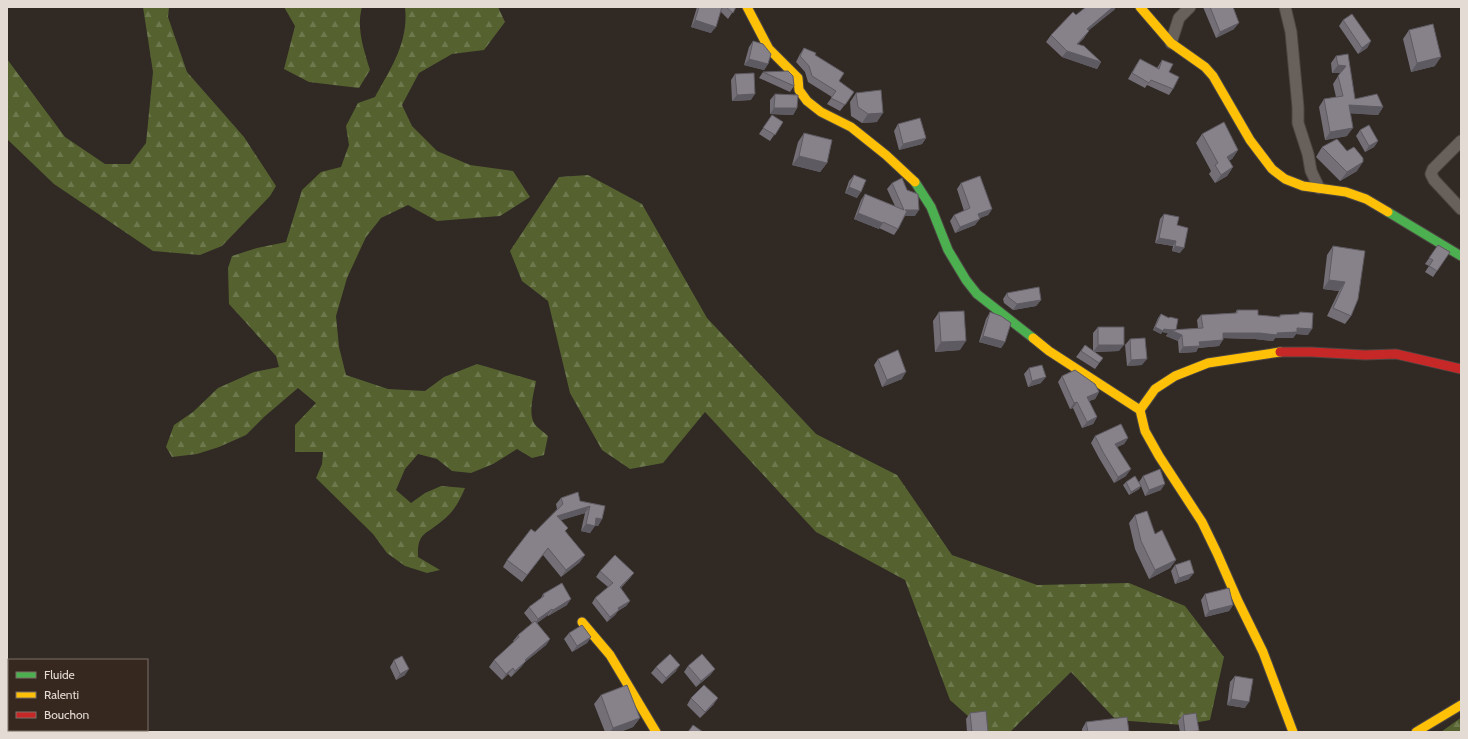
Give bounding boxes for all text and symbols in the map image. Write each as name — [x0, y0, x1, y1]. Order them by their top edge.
legend — [8, 659, 148, 731]
text: Fluide — [44, 667, 75, 682]
text: Ralenti — [44, 687, 79, 702]
text: Bouchon — [44, 707, 90, 722]

